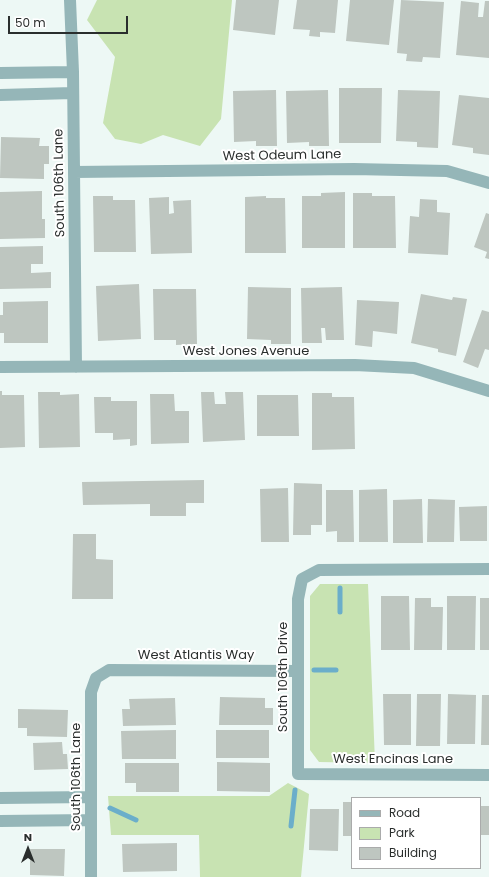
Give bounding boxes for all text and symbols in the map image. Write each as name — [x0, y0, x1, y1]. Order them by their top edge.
scale bar — [10, 8, 130, 34]
text: 50 m — [15, 14, 46, 31]
street label: South 106th Lane — [51, 129, 69, 237]
street label: West Odeum Lane — [222, 147, 342, 165]
street label: West Jones Avenue — [183, 344, 309, 360]
street label: South 106th Drive — [276, 622, 292, 732]
street label: West Atlantis Way — [138, 648, 254, 664]
street label: South 106th Lane — [69, 723, 85, 831]
street label: West Encinas Lane — [333, 752, 453, 768]
legend — [351, 797, 481, 869]
text: Road — [389, 804, 420, 821]
text: Park — [389, 824, 415, 841]
north arrow — [8, 829, 48, 869]
text: N — [24, 829, 32, 845]
text: Building — [389, 844, 437, 861]

